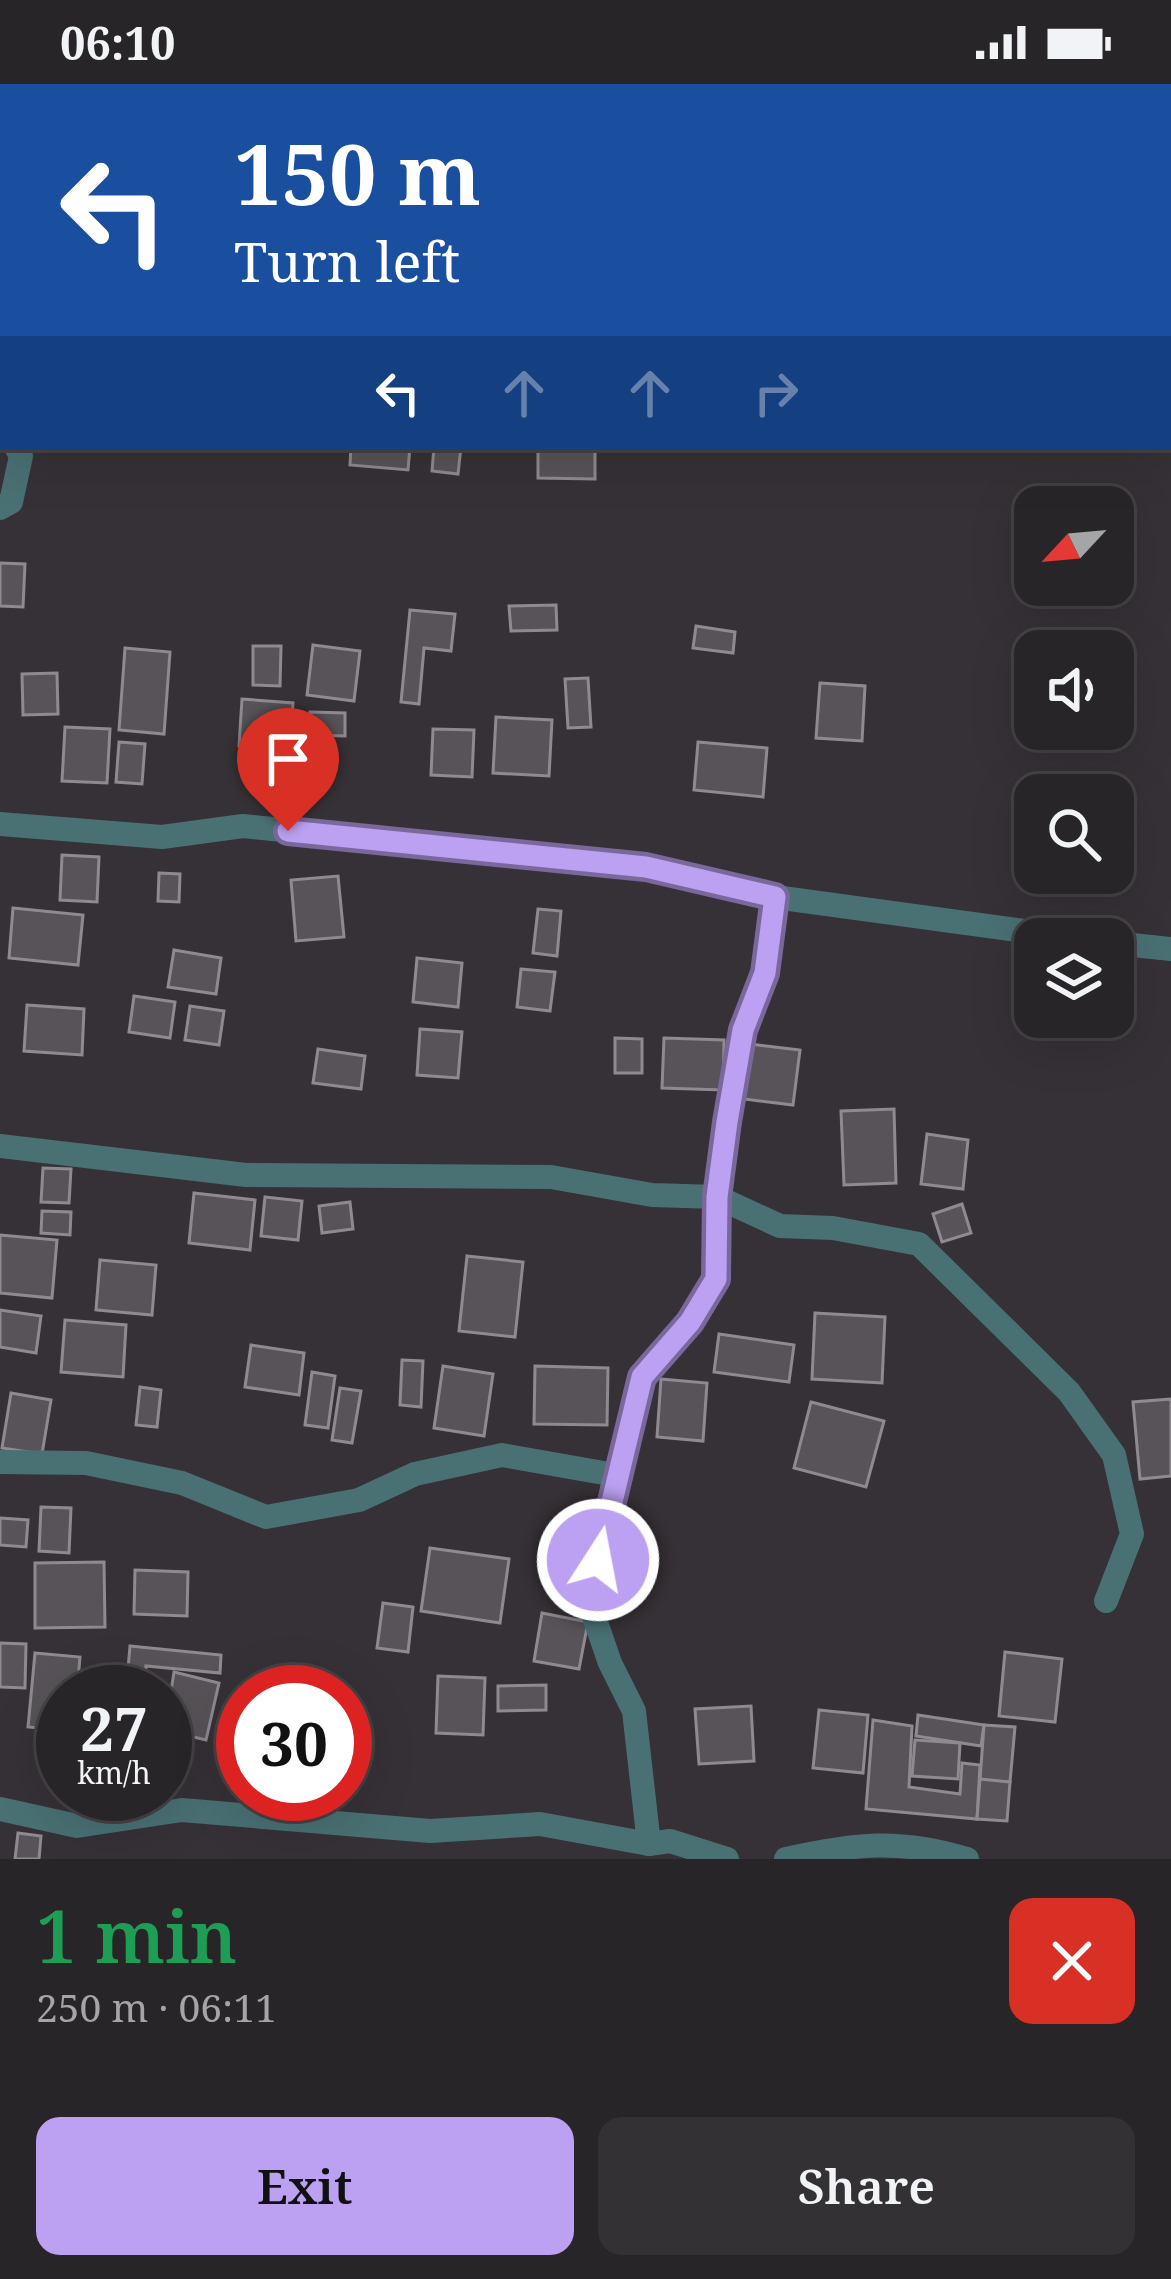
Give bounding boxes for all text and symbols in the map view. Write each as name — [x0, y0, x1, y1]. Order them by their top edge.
text: 06:10 — [60, 12, 175, 73]
text: 150 m — [234, 115, 481, 230]
icon: left — [36, 132, 192, 288]
text: Turn left — [234, 224, 460, 298]
icon: left — [365, 360, 431, 426]
icon: ahead — [491, 360, 557, 426]
icon: ahead — [617, 360, 683, 426]
icon: right — [743, 360, 809, 426]
north arrow — [1014, 486, 1134, 606]
map controls — [1014, 486, 1134, 1038]
button: sound — [1014, 630, 1134, 750]
pin — [237, 708, 339, 831]
icon: arrive — [255, 726, 321, 792]
button: search — [1014, 774, 1134, 894]
button: layers — [1014, 918, 1134, 1038]
position arrow — [535, 1497, 661, 1623]
speed limit sign: 30 — [216, 1665, 372, 1821]
text: 27 — [80, 1687, 148, 1769]
text: km/h — [77, 1752, 151, 1793]
text: 1 min — [36, 1886, 237, 1984]
button: close — [1009, 1898, 1135, 2024]
text: 250 m · 06:11 — [36, 1980, 277, 2033]
button: Exit — [36, 2117, 574, 2255]
button: Share — [598, 2117, 1135, 2255]

